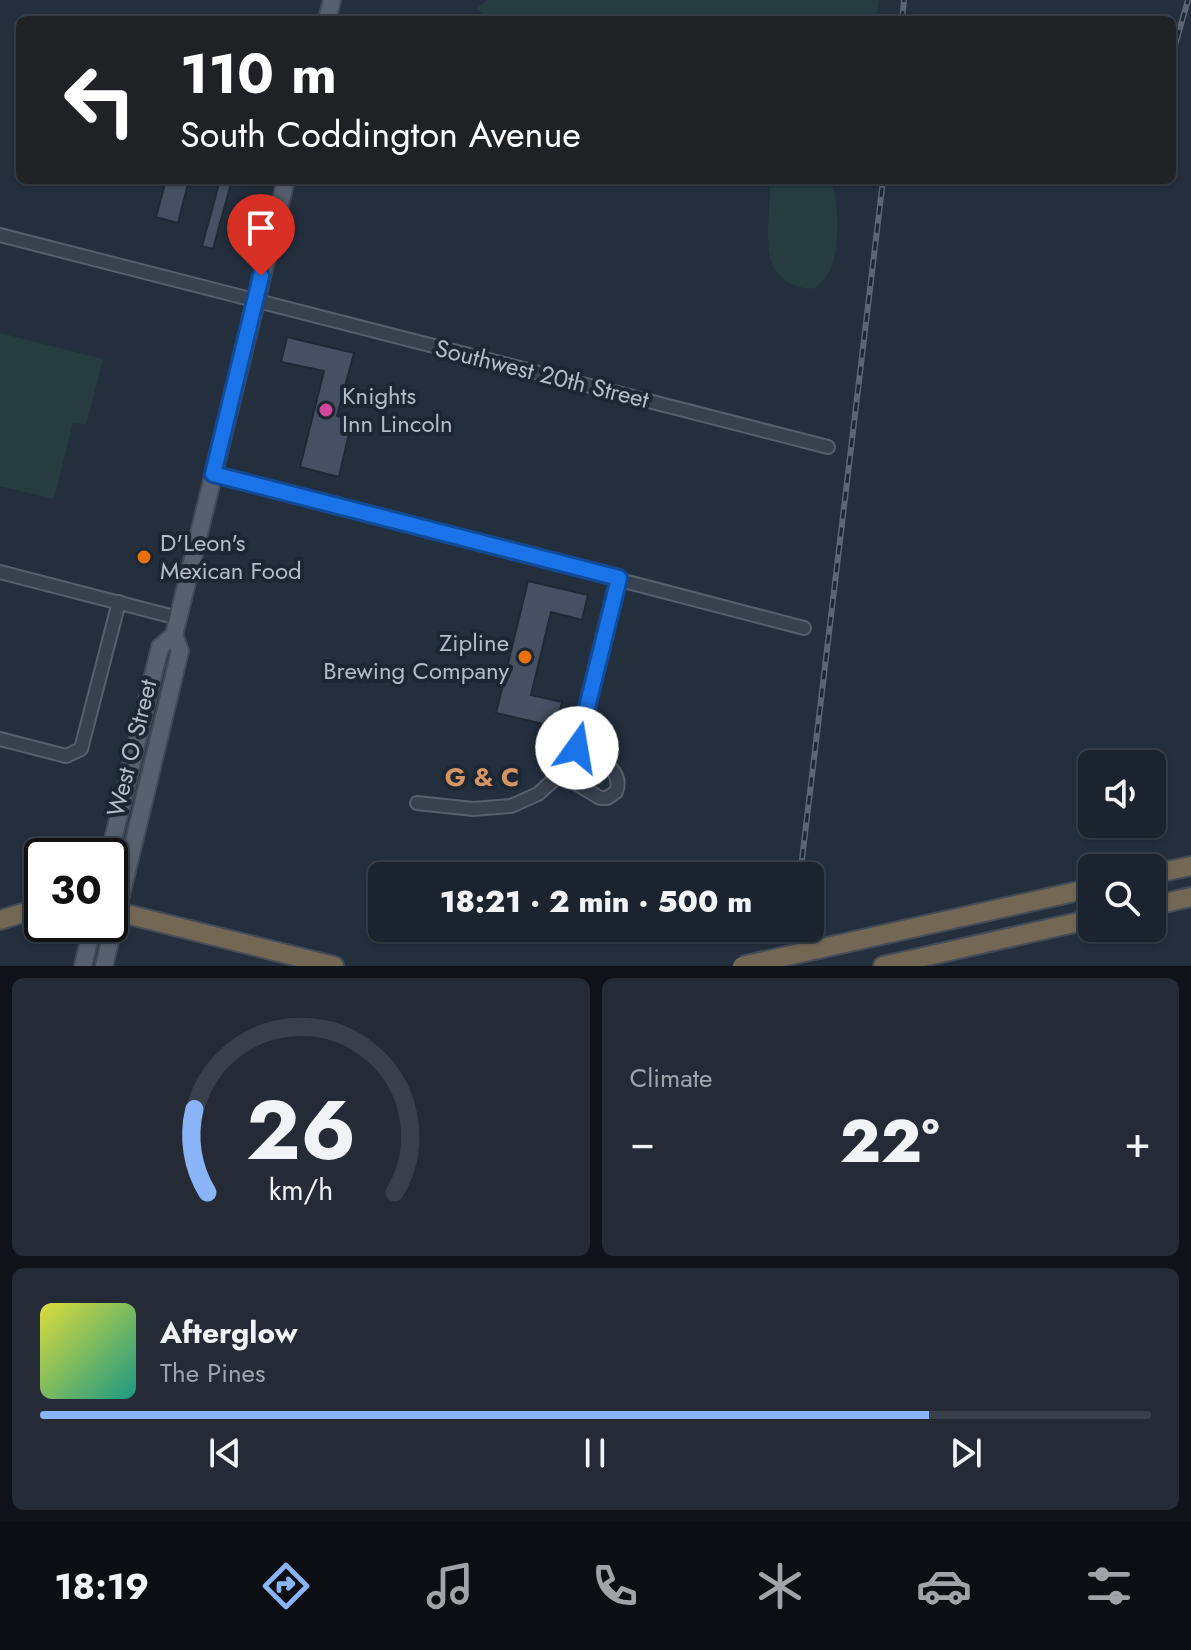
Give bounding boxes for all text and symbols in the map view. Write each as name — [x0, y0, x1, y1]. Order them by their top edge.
text: 110 m — [180, 33, 337, 114]
icon: left — [48, 48, 152, 152]
text: South Coddington Avenue — [180, 108, 581, 160]
pin — [227, 194, 295, 276]
icon: arrive — [239, 206, 283, 250]
street label: Southwest 20th Street — [432, 330, 653, 417]
place label: Knights Inn Lincoln — [342, 378, 453, 441]
marker: Knights Inn Lincoln — [317, 401, 335, 419]
place label: D'Leon's Mexican Food — [160, 525, 302, 588]
marker: D'Leon's Mexican Food — [135, 548, 153, 566]
place label: Zipline Brewing Company — [323, 625, 509, 688]
marker: Zipline Brewing Company — [516, 648, 534, 666]
street label: West O Street — [98, 675, 166, 820]
position arrow — [535, 706, 619, 790]
map controls — [1078, 750, 1166, 942]
button: sound — [1078, 750, 1166, 838]
district label: G & C — [445, 758, 519, 796]
speed limit sign: 30 — [24, 838, 128, 942]
button: search — [1078, 854, 1166, 942]
text: 18:21 · 2 min · 500 m — [440, 880, 752, 923]
text: Climate — [630, 1059, 712, 1097]
text: 26 — [246, 1070, 356, 1190]
text: 22° — [840, 1098, 940, 1185]
text: − — [630, 1110, 655, 1174]
text: + — [1124, 1110, 1151, 1174]
text: km/h — [268, 1169, 333, 1211]
text: Afterglow — [160, 1311, 297, 1354]
text: The Pines — [160, 1354, 265, 1392]
icon: previous — [203, 1431, 247, 1475]
icon: pause — [573, 1431, 617, 1475]
icon: next — [944, 1431, 988, 1475]
icon: directions — [258, 1558, 314, 1614]
icon: music — [422, 1558, 478, 1614]
icon: phone — [587, 1558, 643, 1614]
icon: climate — [752, 1558, 808, 1614]
icon: car — [916, 1558, 972, 1614]
icon: filters — [1081, 1558, 1137, 1614]
text: 18:19 — [54, 1560, 149, 1612]

